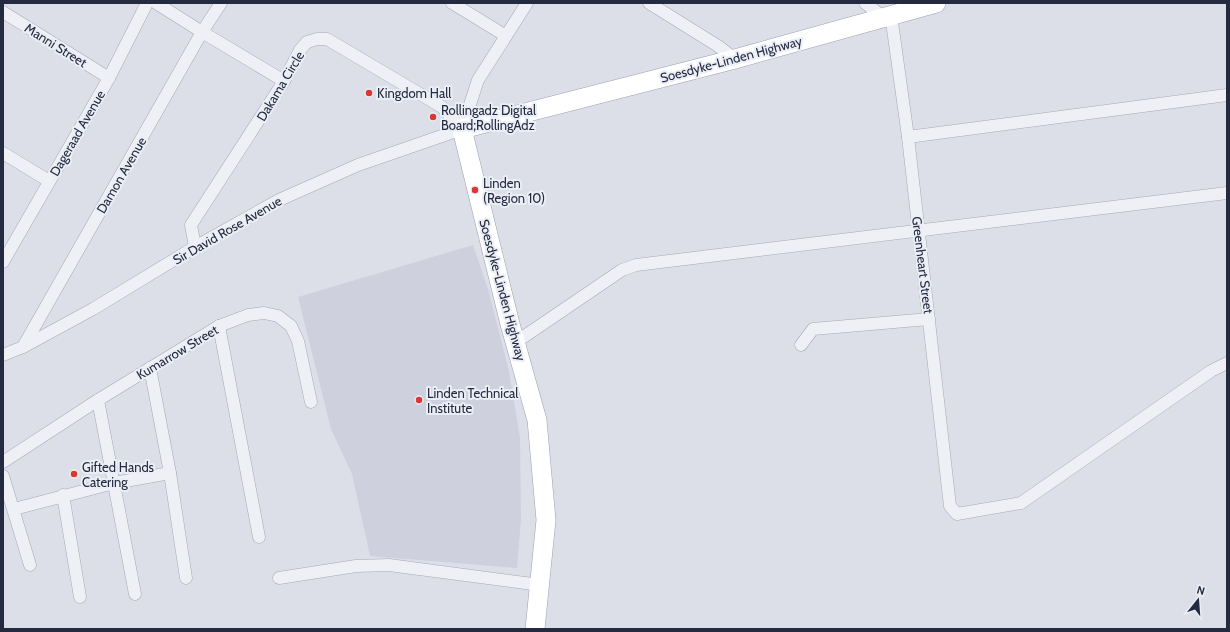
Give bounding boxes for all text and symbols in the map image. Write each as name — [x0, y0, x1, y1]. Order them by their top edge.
street label: Manni Street — [22, 20, 91, 71]
street label: Soesdyke-Linden Highway — [658, 32, 804, 86]
street label: Dakama Circle — [253, 48, 307, 124]
place label: Kingdom Hall — [377, 85, 451, 101]
street label: Dageraad Avenue — [46, 87, 108, 179]
marker: Kingdom Hall — [364, 88, 374, 98]
place label: Rollingadz Digital Board;RollingAdz — [441, 102, 536, 133]
marker: Rollingadz Digital Board;RollingAdz — [428, 112, 438, 122]
street label: Damon Avenue — [93, 134, 149, 216]
place label: Linden (Region 10) — [483, 175, 545, 206]
marker: Linden (Region 10) — [470, 185, 480, 195]
street label: Sir David Rose Avenue — [170, 192, 284, 268]
street label: Greenheart Street — [909, 215, 937, 315]
street label: Soesdyke-Linden Highway — [476, 217, 530, 363]
street label: Kumarrow Street — [133, 321, 221, 383]
place label: Linden Technical Institute — [427, 385, 518, 416]
marker: Linden Technical Institute — [414, 395, 424, 405]
place label: Gifted Hands Catering — [82, 459, 155, 490]
marker: Gifted Hands Catering — [69, 469, 79, 479]
north arrow — [1178, 580, 1218, 620]
text: N — [1195, 583, 1207, 598]

